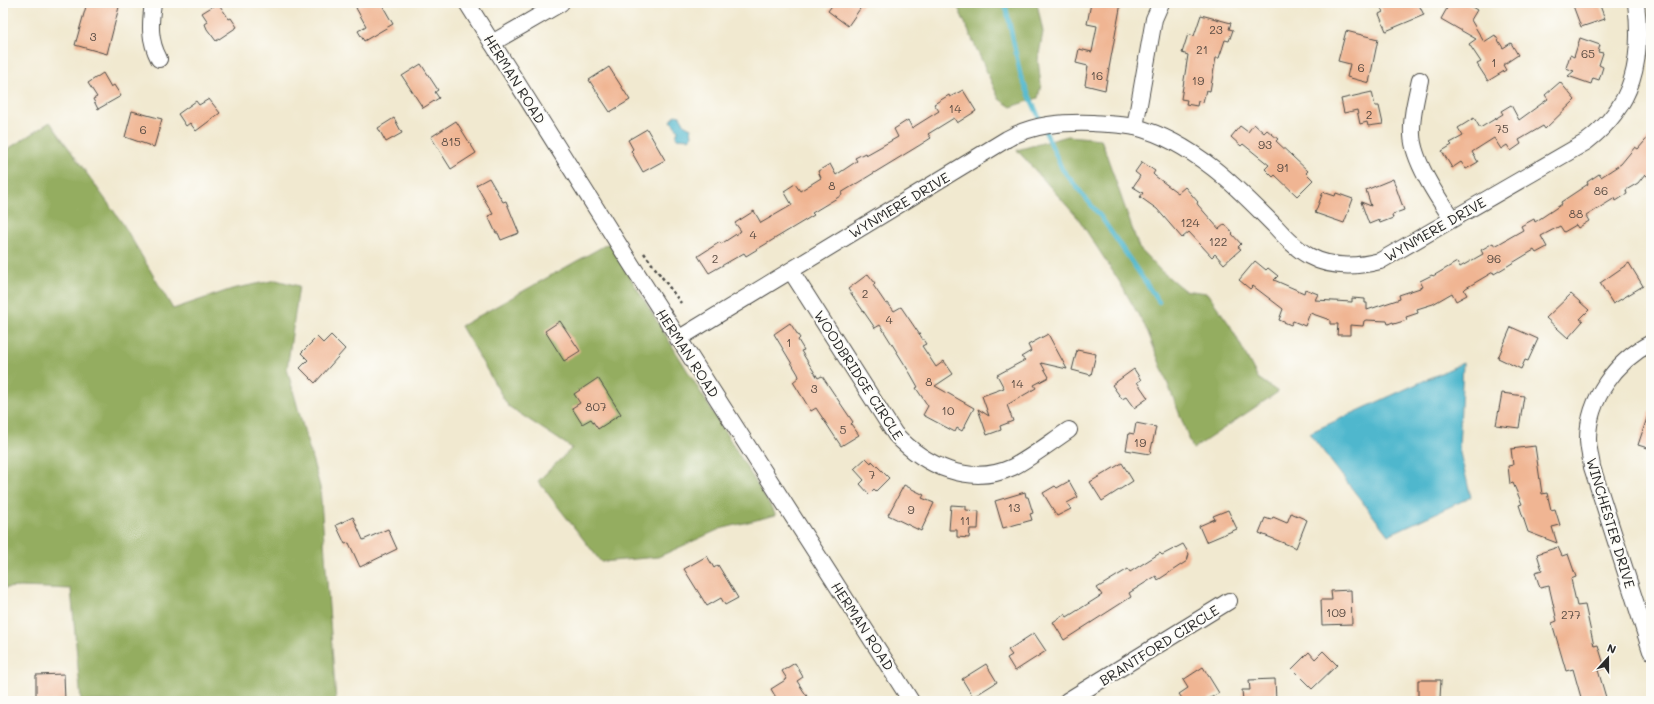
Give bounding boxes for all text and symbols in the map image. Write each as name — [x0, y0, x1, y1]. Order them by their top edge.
house number: 23 — [1209, 21, 1223, 37]
house number: 3 — [89, 28, 97, 44]
street label: HERMAN ROAD — [480, 31, 550, 127]
house number: 21 — [1196, 41, 1208, 57]
house number: 65 — [1581, 45, 1595, 61]
house number: 1 — [1491, 54, 1497, 70]
house number: 6 — [1357, 59, 1365, 75]
house number: 16 — [1091, 67, 1103, 83]
house number: 19 — [1192, 72, 1204, 88]
house number: 14 — [949, 100, 961, 116]
house number: 2 — [1366, 106, 1372, 122]
house number: 75 — [1495, 120, 1509, 136]
house number: 6 — [139, 121, 147, 137]
house number: 815 — [441, 133, 461, 149]
house number: 93 — [1258, 136, 1272, 152]
house number: 91 — [1277, 159, 1289, 175]
street label: WYNMERE DRIVE — [845, 167, 953, 243]
house number: 8 — [828, 177, 836, 193]
house number: 86 — [1594, 182, 1608, 198]
street label: WYNMERE DRIVE — [1381, 192, 1489, 266]
house number: 88 — [1569, 205, 1583, 221]
house number: 124 — [1180, 214, 1200, 230]
house number: 4 — [749, 226, 757, 242]
house number: 122 — [1209, 233, 1227, 249]
house number: 2 — [712, 250, 718, 266]
house number: 96 — [1487, 250, 1501, 266]
house number: 2 — [862, 285, 868, 301]
street label: HERMAN ROAD — [652, 305, 724, 401]
street label: WOODBRIDGE CIRCLE — [810, 307, 908, 443]
house number: 4 — [885, 311, 893, 327]
house number: 1 — [786, 334, 792, 350]
house number: 8 — [925, 373, 933, 389]
house number: 14 — [1011, 375, 1023, 391]
house number: 3 — [810, 380, 818, 396]
house number: 807 — [585, 398, 607, 414]
house number: 10 — [942, 402, 955, 418]
house number: 5 — [840, 421, 847, 437]
house number: 19 — [1134, 434, 1146, 450]
street label: WINCHESTER DRIVE — [1582, 455, 1640, 591]
house number: 7 — [869, 466, 876, 482]
house number: 13 — [1008, 499, 1020, 515]
house number: 9 — [907, 501, 915, 517]
house number: 11 — [960, 512, 970, 528]
street label: HERMAN ROAD — [827, 578, 899, 674]
street label: BRANTFORD CIRCLE — [1095, 600, 1223, 690]
house number: 109 — [1326, 604, 1346, 620]
house number: 277 — [1561, 606, 1581, 622]
north arrow — [1588, 638, 1628, 678]
text: N — [1605, 640, 1618, 657]

